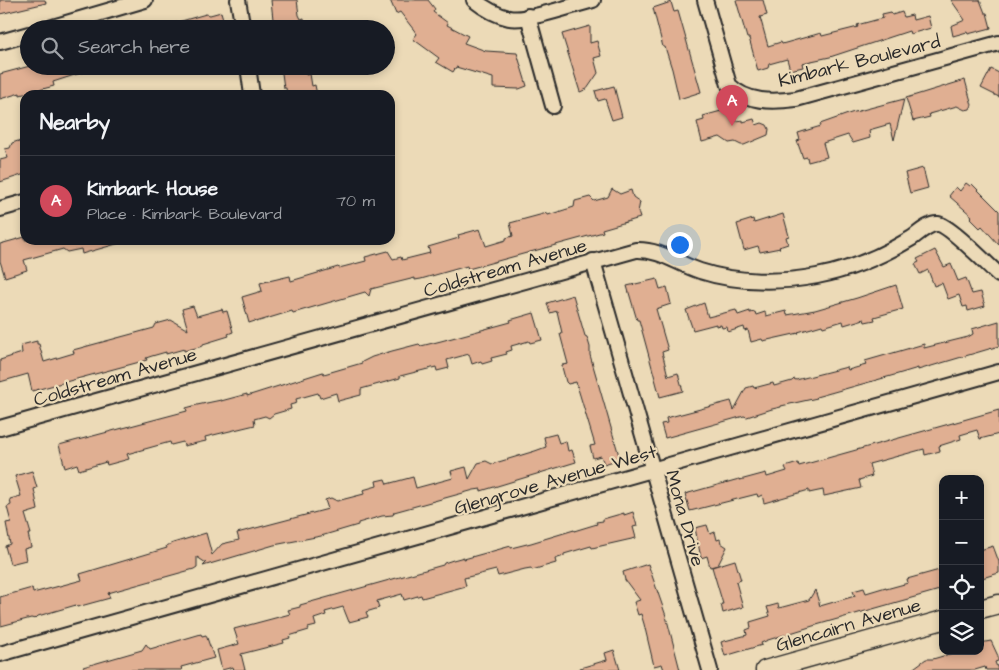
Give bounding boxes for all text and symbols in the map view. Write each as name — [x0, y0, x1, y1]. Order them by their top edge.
search box — [20, 20, 395, 75]
street label: Kimbark Boulevard — [776, 28, 943, 95]
icon: search — [38, 34, 66, 62]
text: Search here — [78, 34, 190, 61]
pin: A — [716, 85, 748, 126]
text: Nearby — [40, 108, 110, 137]
text: Kimbark House — [87, 176, 218, 203]
text: A — [51, 190, 61, 212]
text: 70 m — [336, 190, 375, 212]
text: Place · Kimbark Boulevard — [87, 203, 282, 225]
street label: Coldstream Avenue — [421, 232, 590, 305]
your location — [667, 232, 693, 258]
street label: Coldstream Avenue — [31, 341, 200, 414]
street label: Glengrove Avenue West — [451, 439, 660, 523]
street label: Mona Drive — [658, 467, 711, 570]
map controls — [939, 475, 984, 655]
button: + — [939, 475, 984, 520]
button: − — [939, 520, 984, 565]
button: locate — [939, 565, 984, 610]
street label: Glencairn Avenue — [773, 592, 924, 659]
button: layers — [939, 610, 984, 655]

